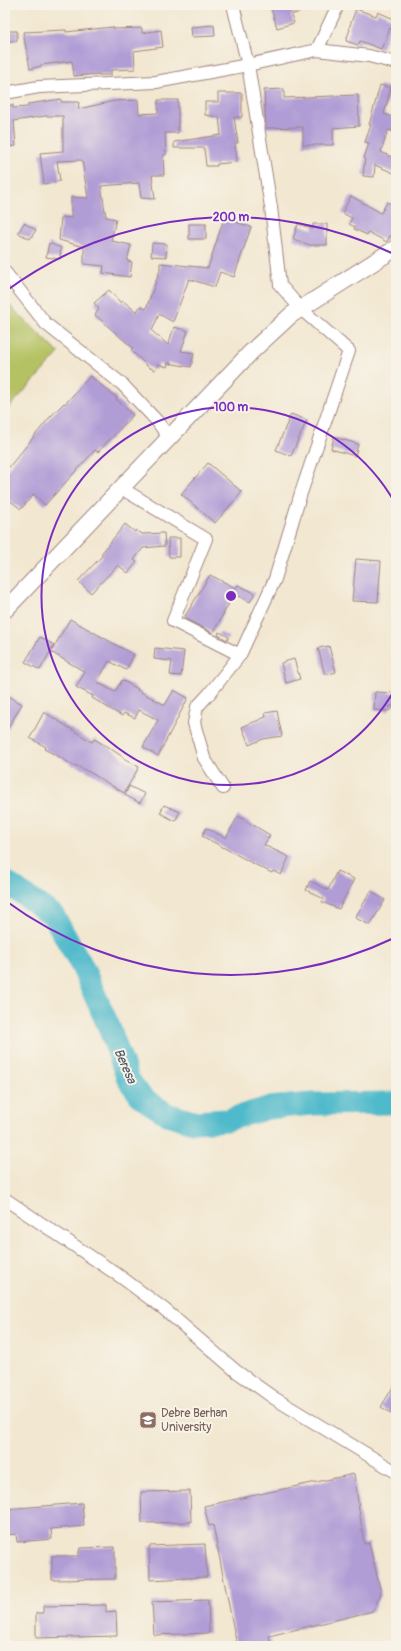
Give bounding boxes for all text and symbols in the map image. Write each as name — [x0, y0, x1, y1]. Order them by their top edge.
text: 200 m — [213, 210, 250, 225]
text: 100 m — [214, 400, 249, 415]
centre of rings — [224, 589, 238, 603]
water label: Beresa — [110, 1046, 140, 1087]
place label: Debre Berhan University — [161, 1406, 228, 1435]
school or university icon: Debre Berhan University — [138, 1410, 158, 1430]

